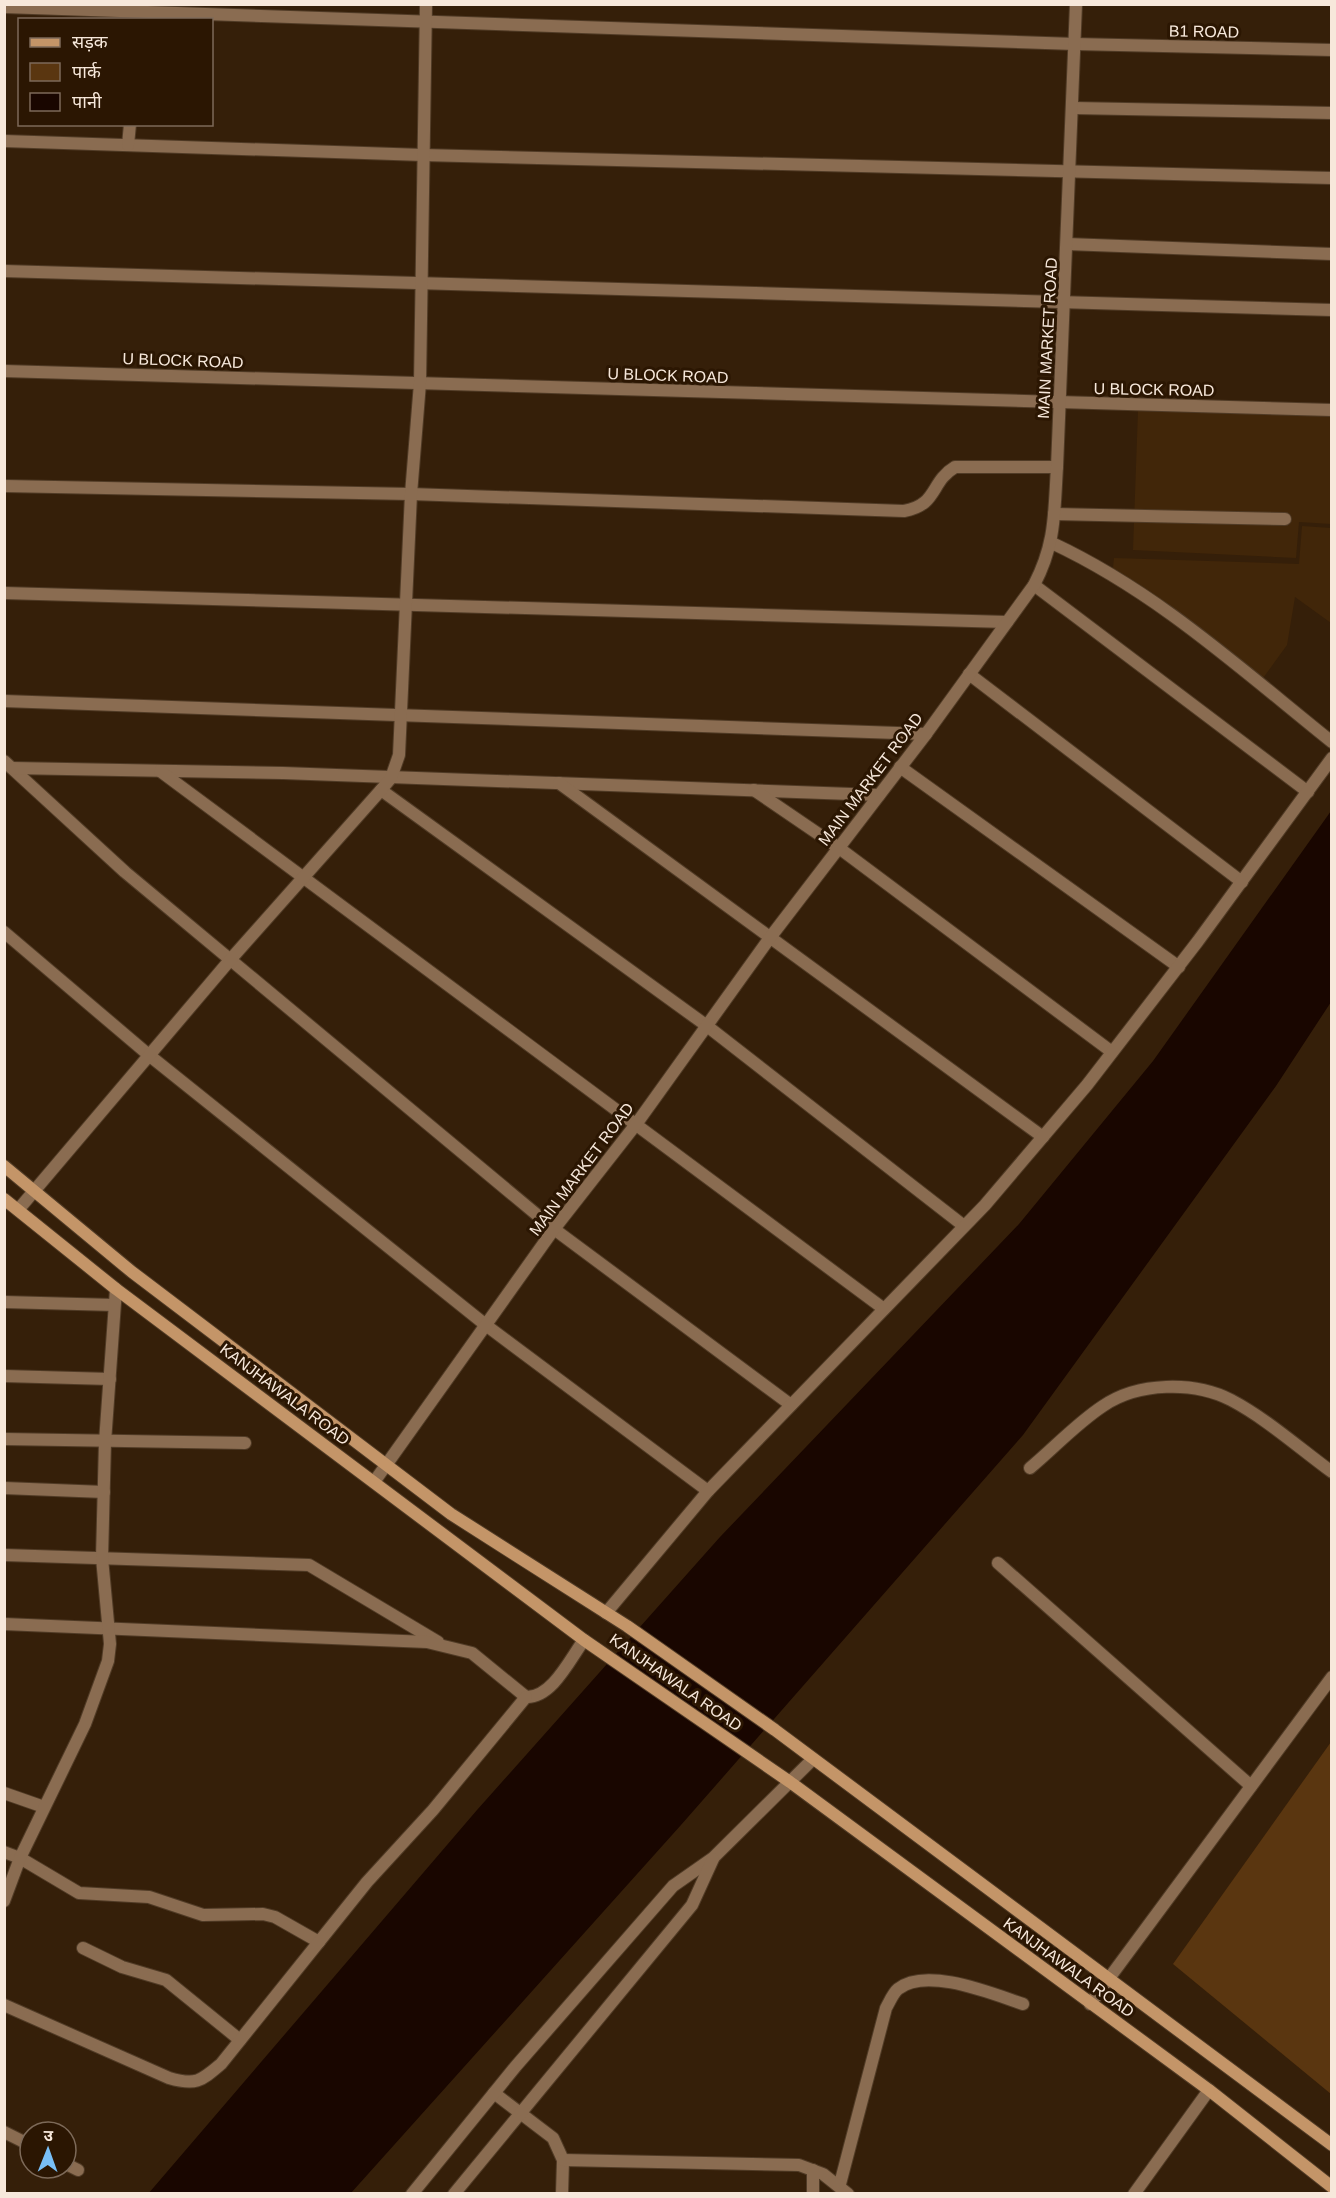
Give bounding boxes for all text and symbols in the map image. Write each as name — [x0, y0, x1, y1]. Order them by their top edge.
legend — [18, 18, 213, 126]
street label: B1 ROAD — [1169, 22, 1239, 41]
text: सड़क — [72, 32, 109, 52]
text: पार्क — [72, 61, 102, 82]
text: पानी — [72, 92, 102, 112]
street label: MAIN MARKET ROAD — [1035, 257, 1060, 419]
street label: U BLOCK ROAD — [122, 350, 244, 371]
street label: U BLOCK ROAD — [607, 365, 729, 386]
street label: U BLOCK ROAD — [1093, 380, 1215, 399]
street label: MAIN MARKET ROAD — [815, 710, 926, 849]
street label: MAIN MARKET ROAD — [526, 1100, 637, 1239]
street label: KANJHAWALA ROAD — [217, 1340, 353, 1448]
street label: KANJHAWALA ROAD — [607, 1630, 745, 1734]
street label: KANJHAWALA ROAD — [1000, 1914, 1137, 2020]
north arrow — [18, 2120, 78, 2180]
text: उ — [43, 2127, 54, 2144]

